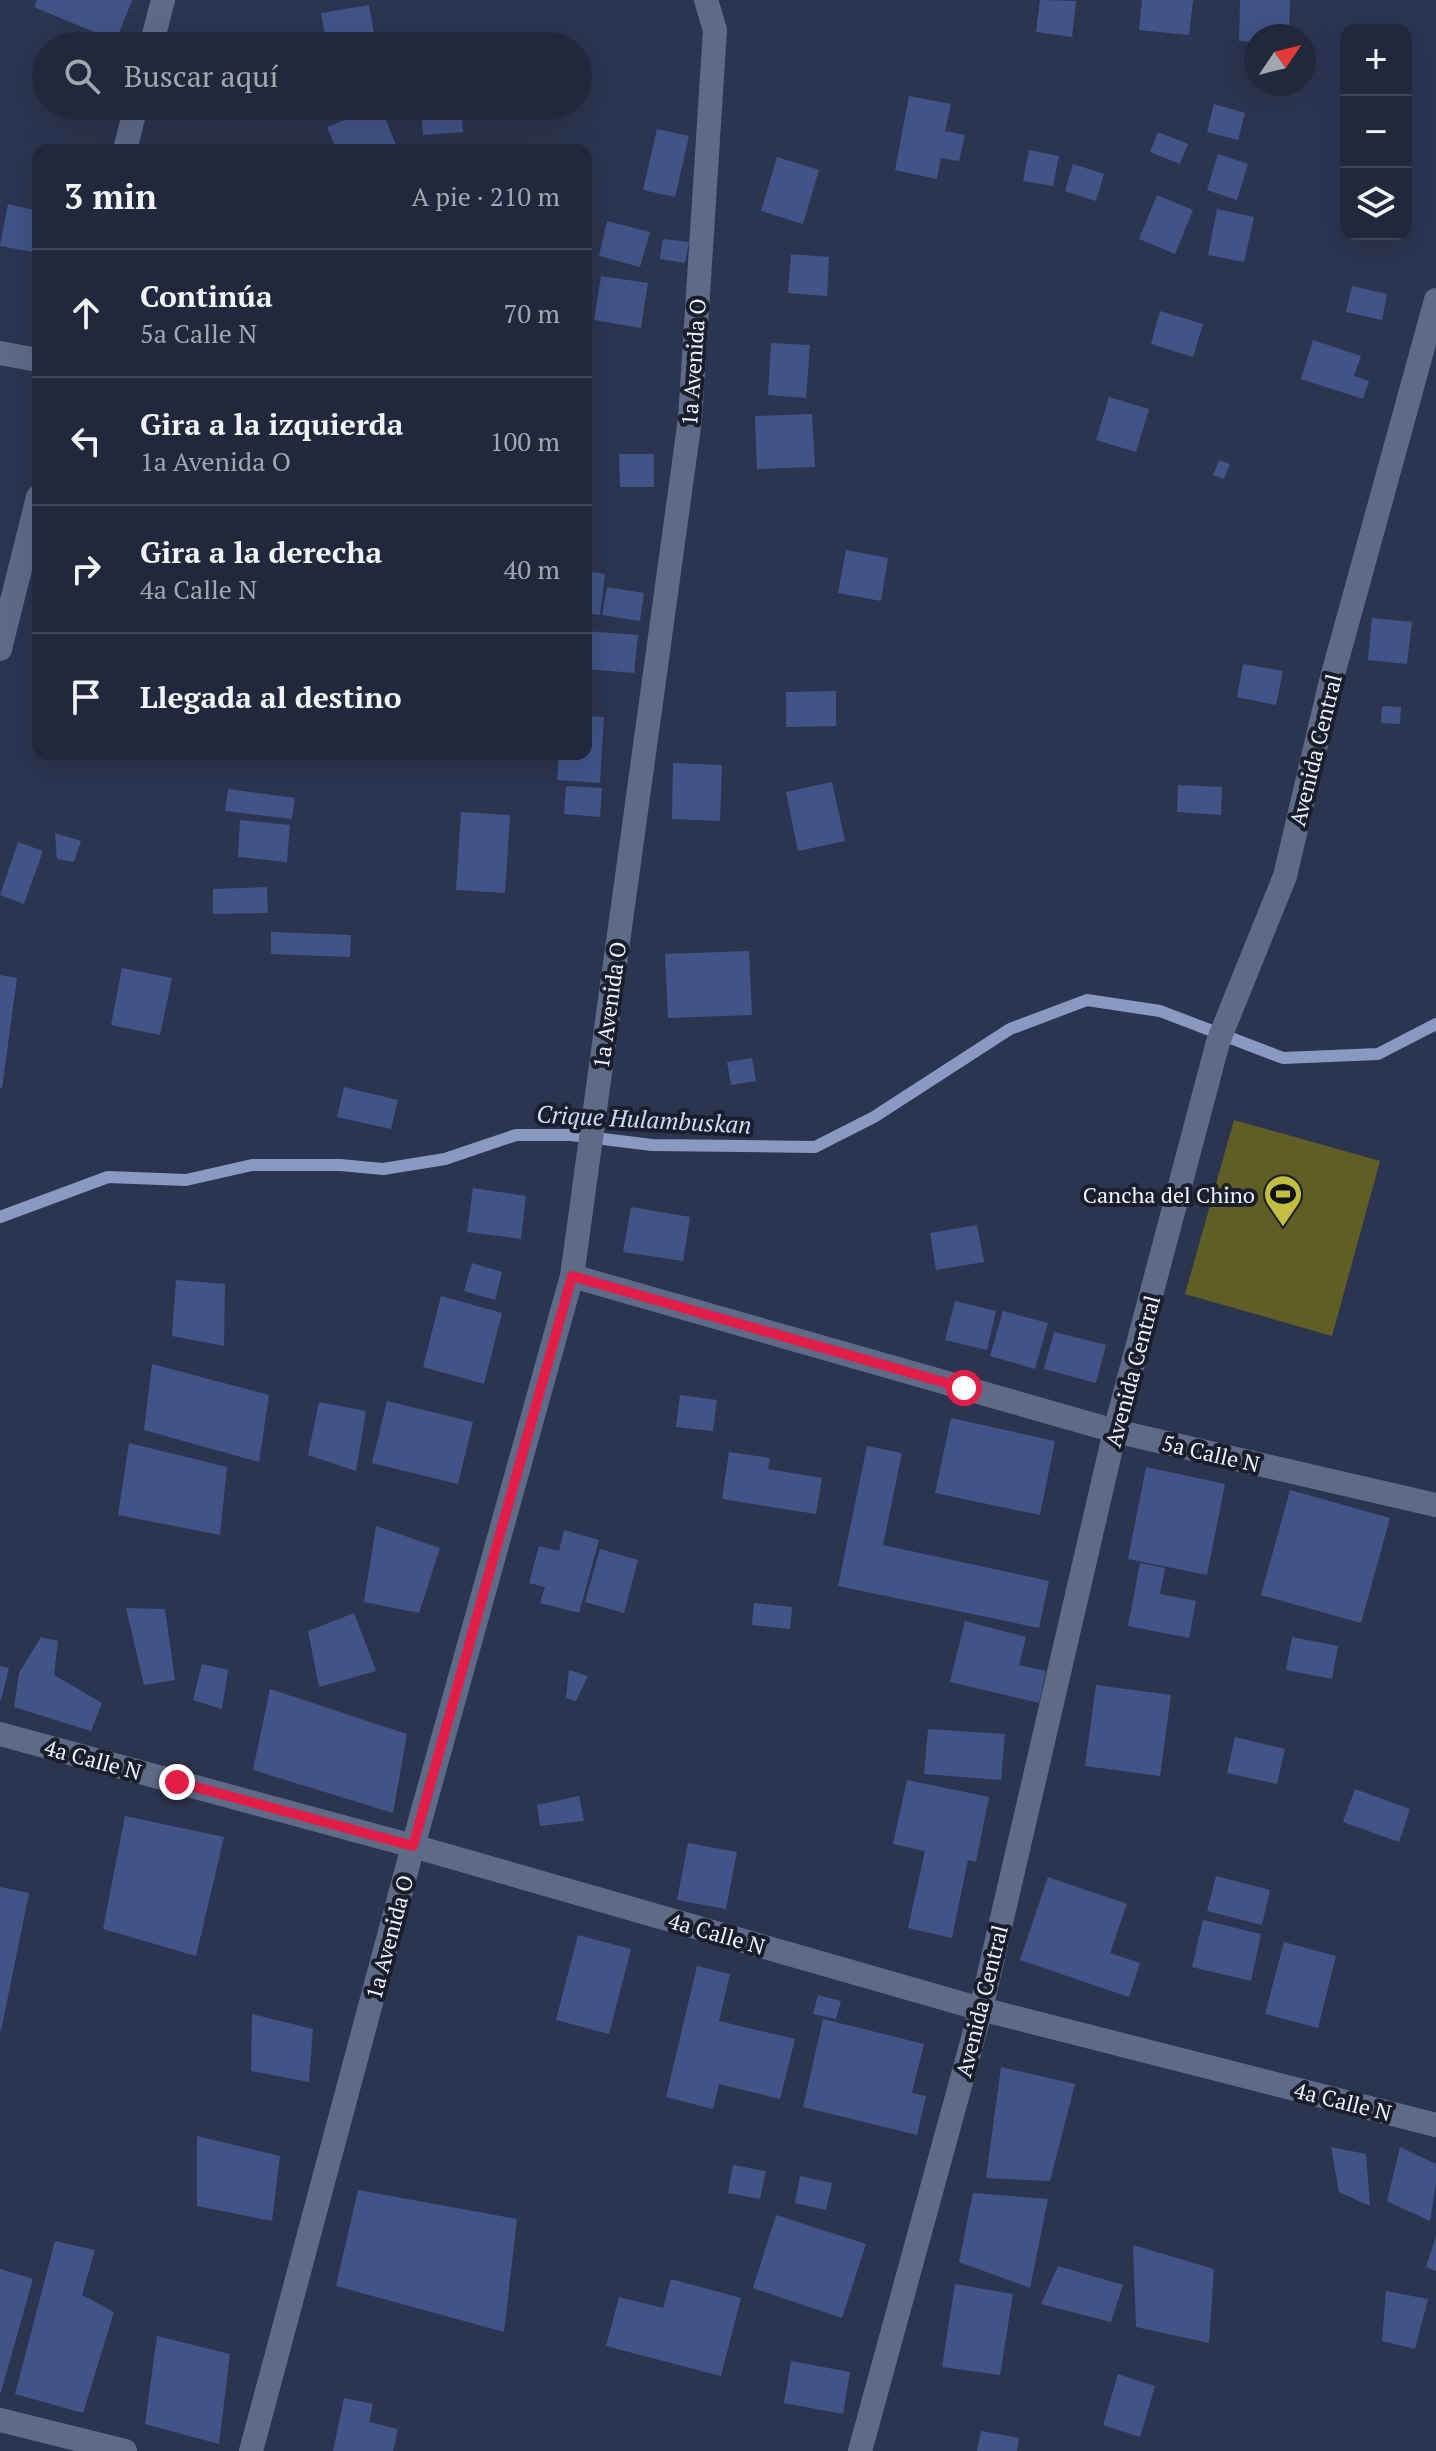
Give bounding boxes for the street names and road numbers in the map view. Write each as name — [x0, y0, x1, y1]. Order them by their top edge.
street label: 1a Avenida O — [674, 297, 712, 427]
street label: Avenida Central — [1282, 671, 1348, 829]
street label: 1a Avenida O — [586, 940, 632, 1070]
street label: Avenida Central — [1098, 1292, 1166, 1450]
street label: 5a Calle N — [1159, 1428, 1263, 1478]
street label: 4a Calle N — [41, 1732, 145, 1786]
street label: 1a Avenida O — [358, 1872, 420, 2002]
street label: 4a Calle N — [665, 1905, 769, 1961]
street label: Avenida Central — [948, 1922, 1014, 2080]
street label: 4a Calle N — [1291, 2075, 1395, 2127]

